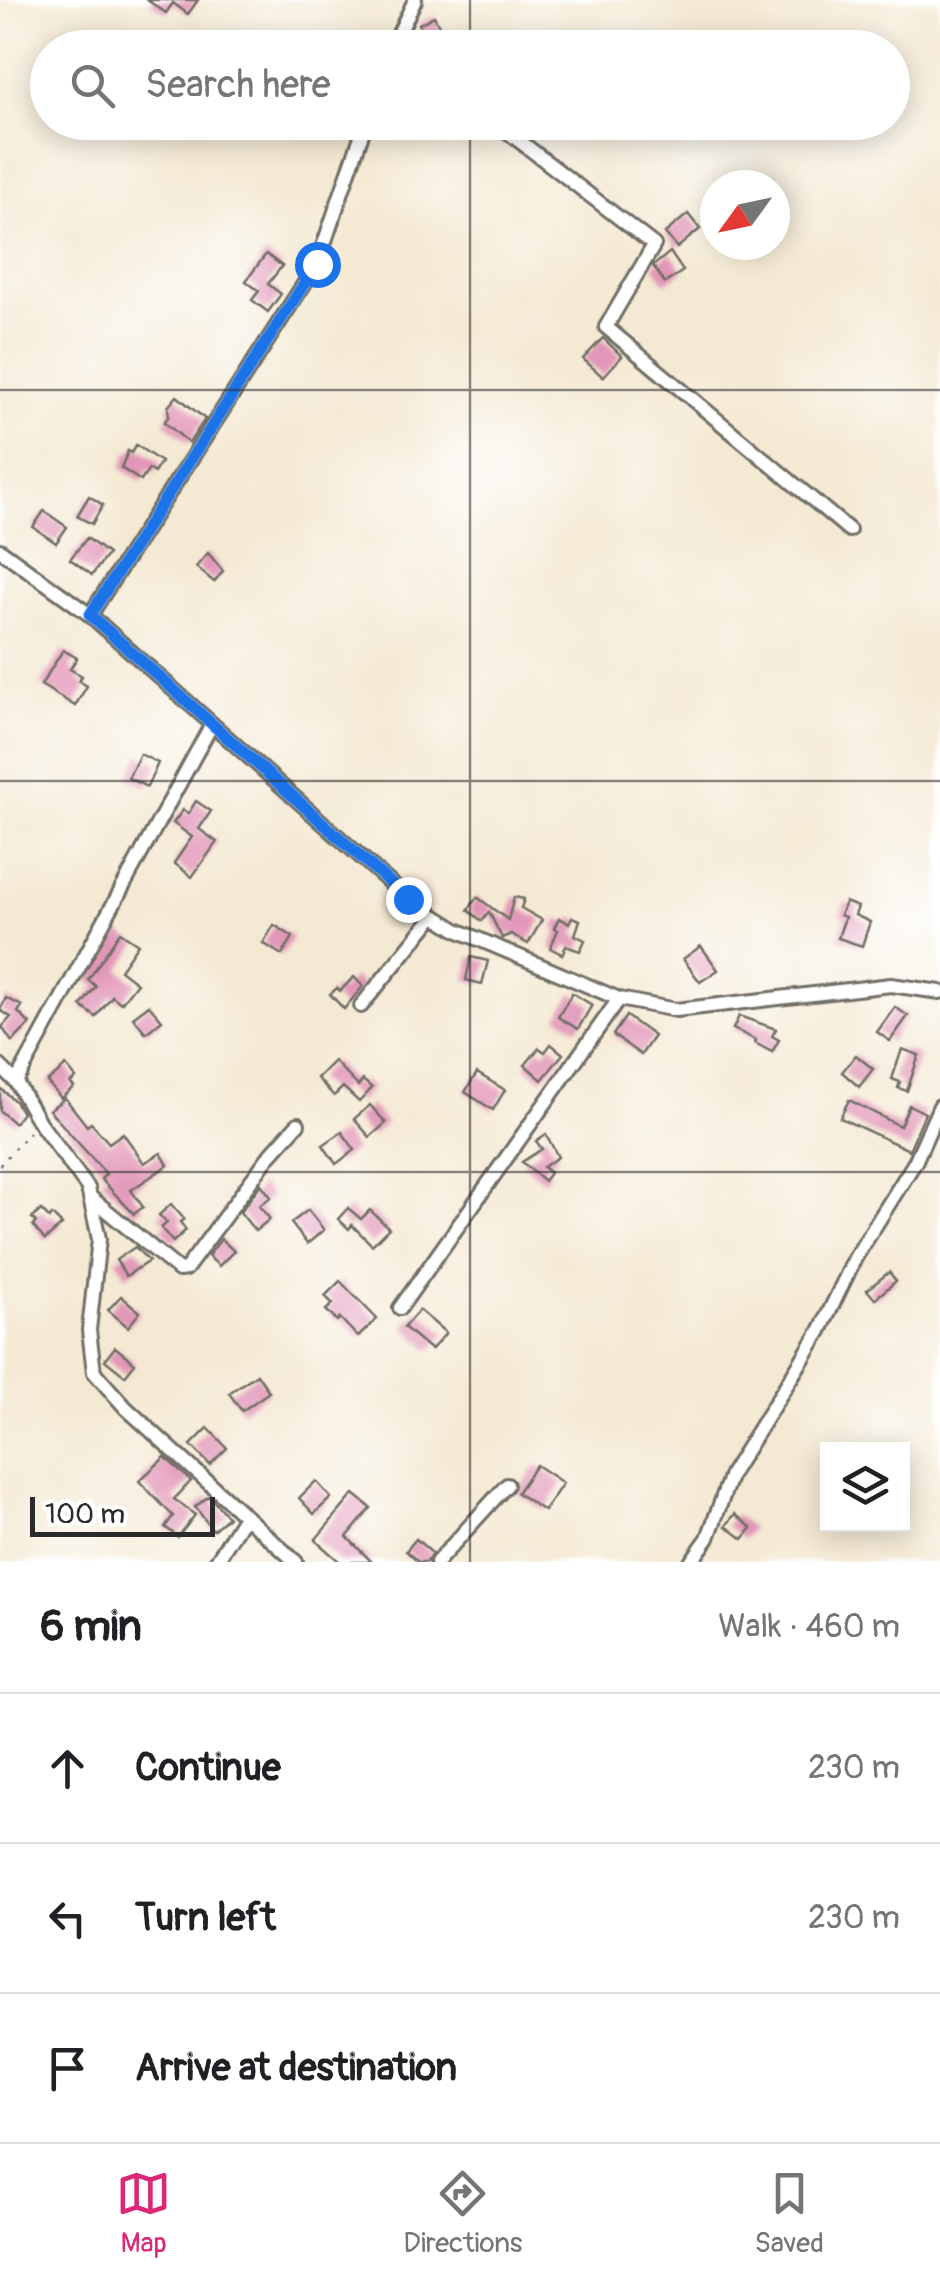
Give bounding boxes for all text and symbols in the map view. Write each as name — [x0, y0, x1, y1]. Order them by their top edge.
search box — [30, 30, 910, 140]
icon: search — [65, 58, 120, 113]
text: Search here — [145, 61, 331, 109]
north arrow — [700, 170, 790, 260]
route start — [295, 242, 341, 288]
route end — [386, 877, 432, 923]
map controls — [820, 1442, 910, 1532]
button: layers — [820, 1442, 910, 1532]
scale bar — [30, 1492, 215, 1536]
text: 100 m — [45, 1497, 125, 1532]
text: 6 min — [40, 1601, 142, 1653]
text: Walk · 460 m — [718, 1607, 900, 1647]
icon: ahead — [40, 1741, 95, 1796]
text: Continue — [135, 1744, 281, 1792]
text: 230 m — [808, 1748, 900, 1788]
icon: left — [40, 1891, 95, 1946]
text: Turn left — [135, 1894, 276, 1942]
text: 230 m — [808, 1898, 900, 1938]
icon: arrive — [40, 2041, 95, 2096]
text: Arrive at destination — [135, 2044, 457, 2092]
tab: Map — [116, 2166, 171, 2261]
tab: Directions — [403, 2166, 522, 2261]
tab: Saved — [754, 2166, 824, 2261]

